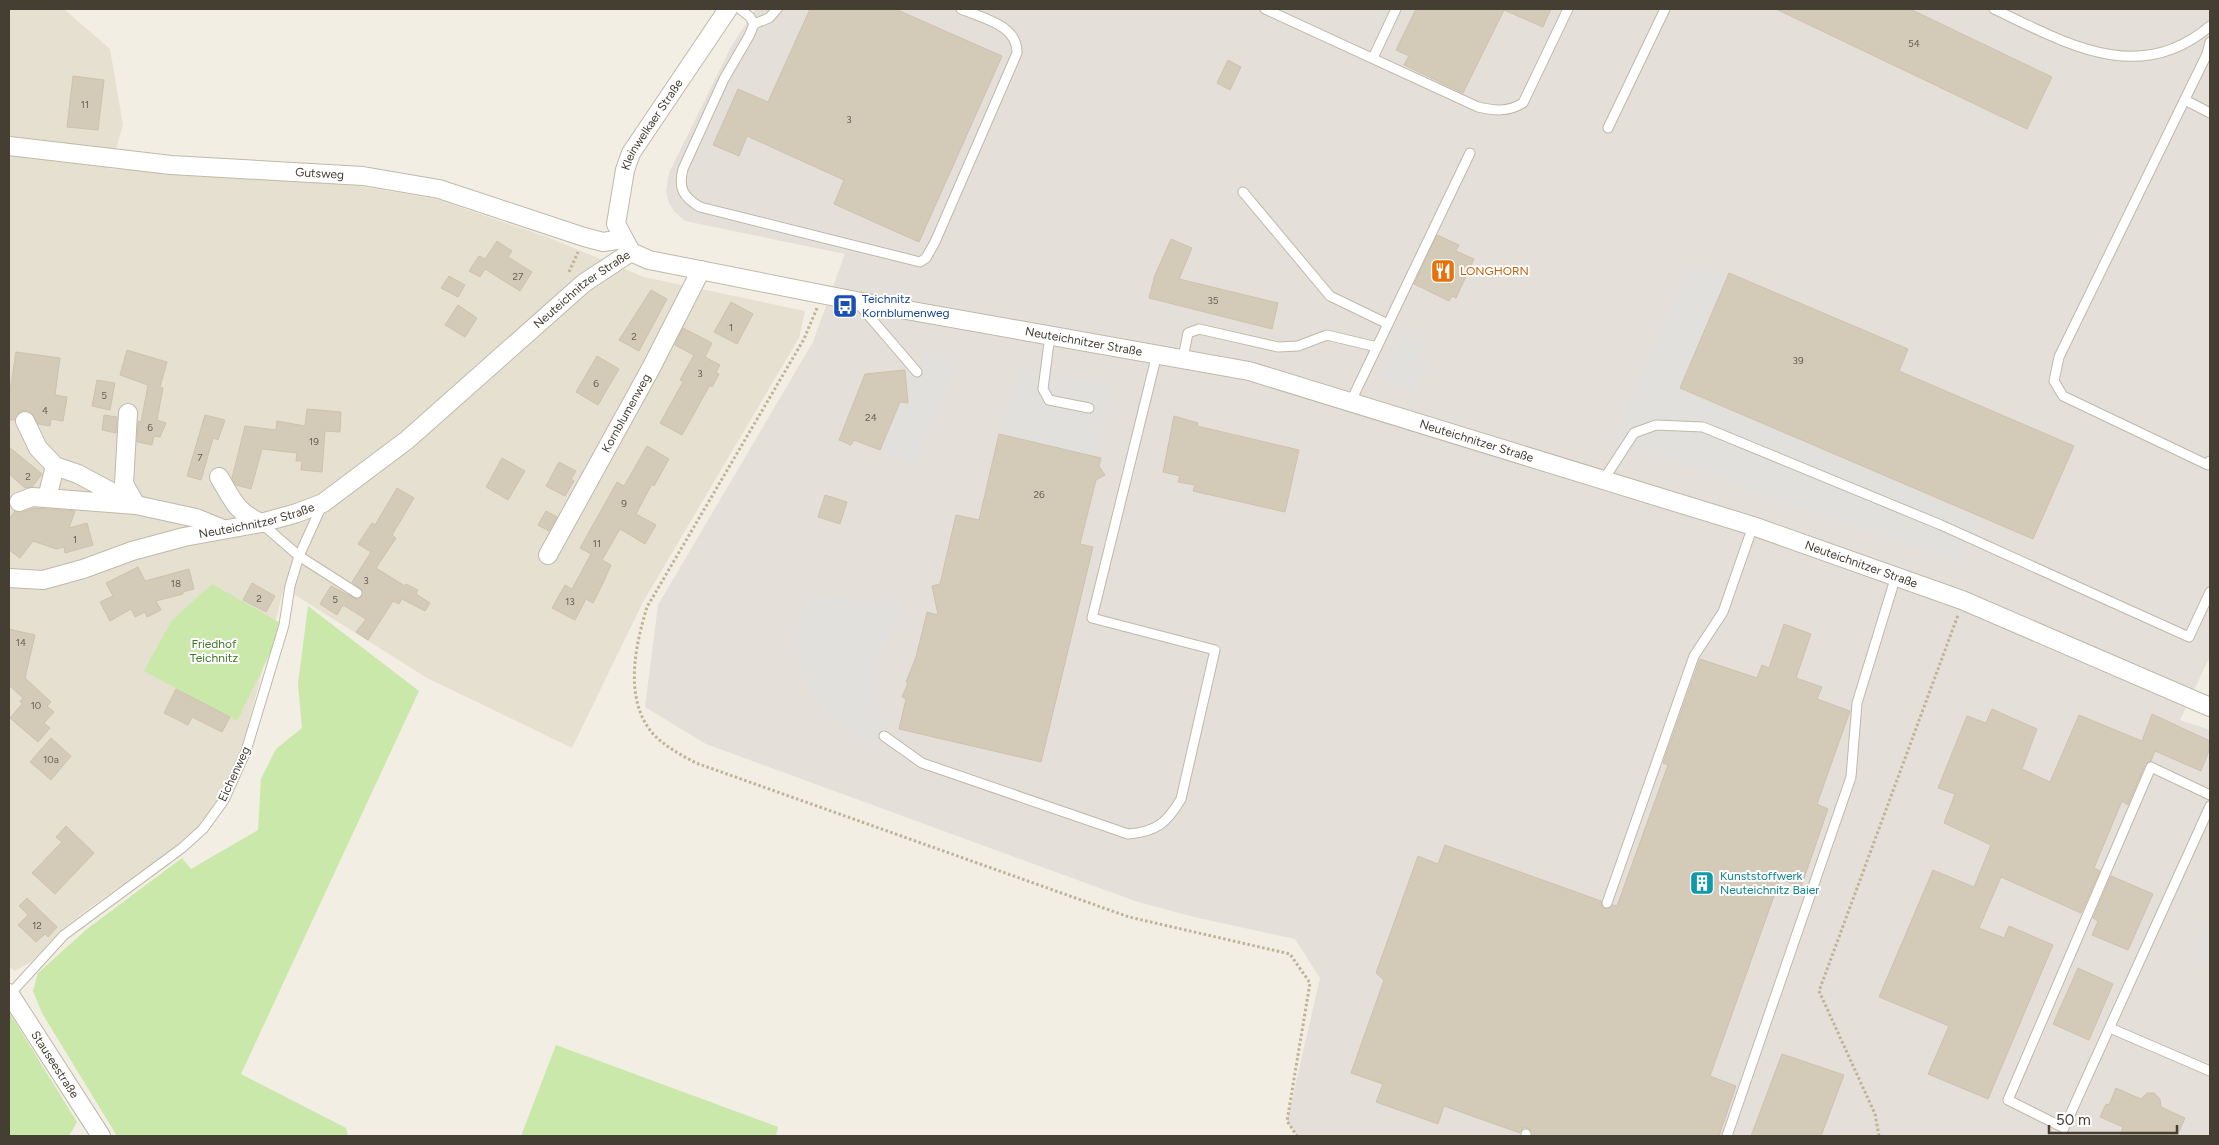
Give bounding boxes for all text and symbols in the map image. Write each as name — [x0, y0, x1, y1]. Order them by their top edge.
house number: 54 — [1908, 37, 1920, 50]
street label: Kleinwelkaer Straße — [619, 76, 686, 172]
house number: 11 — [81, 98, 89, 111]
house number: 3 — [846, 113, 852, 126]
street label: Gutsweg — [295, 165, 344, 182]
street label: Neuteichnitzer Straße — [531, 247, 633, 331]
restaurant icon: LONGHORN — [1430, 258, 1456, 284]
place label: LONGHORN — [1460, 264, 1529, 278]
house number: 27 — [513, 270, 524, 283]
place label: Teichnitz Kornblumenweg — [862, 292, 950, 320]
bus stop icon: Teichnitz Kornblumenweg — [832, 293, 858, 319]
house number: 35 — [1207, 294, 1219, 307]
house number: 1 — [729, 321, 733, 334]
street label: Neuteichnitzer Straße — [1024, 324, 1144, 359]
house number: 2 — [631, 330, 637, 343]
house number: 39 — [1792, 354, 1804, 367]
house number: 3 — [697, 367, 703, 380]
street label: Kornblumenweg — [599, 371, 653, 455]
house number: 6 — [593, 377, 599, 390]
house number: 5 — [101, 389, 107, 402]
house number: 4 — [42, 404, 48, 417]
house number: 24 — [865, 411, 877, 424]
street label: Neuteichnitzer Straße — [1418, 417, 1536, 465]
house number: 6 — [147, 421, 153, 434]
house number: 19 — [309, 435, 319, 448]
house number: 7 — [197, 451, 203, 464]
house number: 2 — [25, 470, 31, 483]
house number: 26 — [1033, 488, 1045, 501]
house number: 9 — [621, 497, 627, 510]
street label: Neuteichnitzer Straße — [198, 500, 317, 541]
house number: 1 — [73, 533, 77, 546]
house number: 11 — [593, 537, 601, 550]
street label: Neuteichnitzer Straße — [1803, 538, 1920, 591]
house number: 3 — [363, 574, 369, 587]
house number: 18 — [171, 577, 181, 590]
house number: 2 — [256, 592, 262, 605]
house number: 5 — [332, 593, 338, 606]
house number: 13 — [565, 595, 575, 608]
house number: 14 — [16, 636, 26, 649]
park label: Friedhof Teichnitz — [190, 637, 238, 665]
house number: 10 — [31, 699, 41, 712]
street label: Eichenweg — [215, 744, 253, 804]
house number: 10a — [43, 753, 59, 766]
place label: Kunststoffwerk Neuteichnitz Baier — [1720, 869, 1819, 897]
building icon: Kunststoffwerk Neuteichnitz Baier — [1689, 870, 1715, 896]
house number: 12 — [32, 919, 42, 932]
street label: Stauseestraße — [28, 1028, 82, 1101]
scale bar — [2049, 1102, 2176, 1134]
text: 50 m — [2056, 1111, 2091, 1129]

